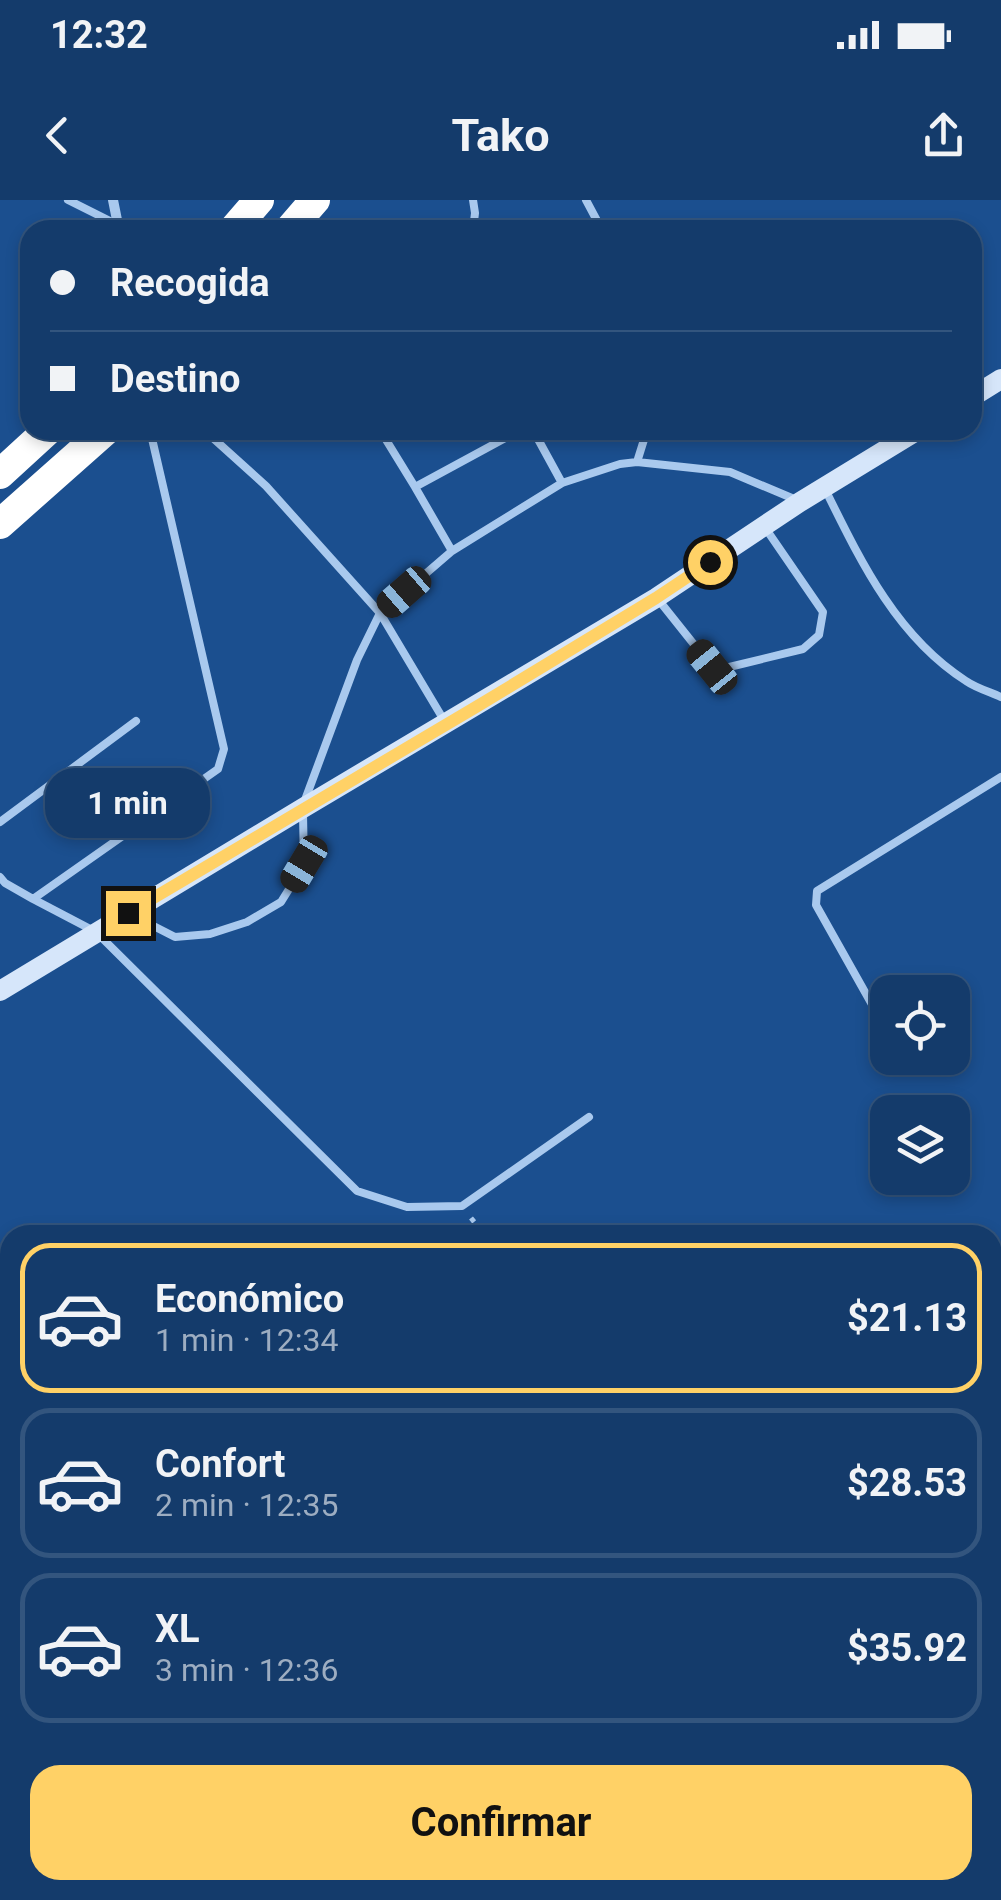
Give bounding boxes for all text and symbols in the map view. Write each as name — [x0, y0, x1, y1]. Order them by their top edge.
text: 12:32 — [50, 13, 148, 57]
icon: back — [30, 108, 85, 163]
icon: share — [916, 108, 971, 163]
text: Tako — [451, 109, 550, 162]
text: Recogida — [110, 261, 270, 305]
text: Destino — [110, 357, 240, 401]
route start — [688, 540, 733, 585]
car — [372, 561, 436, 623]
car — [681, 634, 743, 700]
callout: 1 min — [46, 768, 210, 838]
text: 1 min — [87, 784, 168, 822]
car — [276, 831, 332, 897]
route end — [106, 891, 151, 936]
map controls — [870, 975, 970, 1195]
button: locate — [870, 975, 970, 1075]
button: layers — [870, 1095, 970, 1195]
icon: car — [35, 1273, 125, 1363]
text: Económico — [155, 1277, 344, 1321]
text: $21.13 — [847, 1296, 967, 1340]
text: 1 min · 12:34 — [155, 1321, 338, 1359]
icon: car — [35, 1438, 125, 1528]
text: Confort — [155, 1442, 285, 1486]
text: $28.53 — [847, 1461, 967, 1505]
text: 2 min · 12:35 — [155, 1486, 338, 1524]
icon: car — [35, 1603, 125, 1693]
text: XL — [155, 1607, 200, 1651]
text: $35.92 — [847, 1626, 967, 1670]
text: 3 min · 12:36 — [155, 1651, 338, 1689]
button: Confirmar — [30, 1765, 972, 1880]

